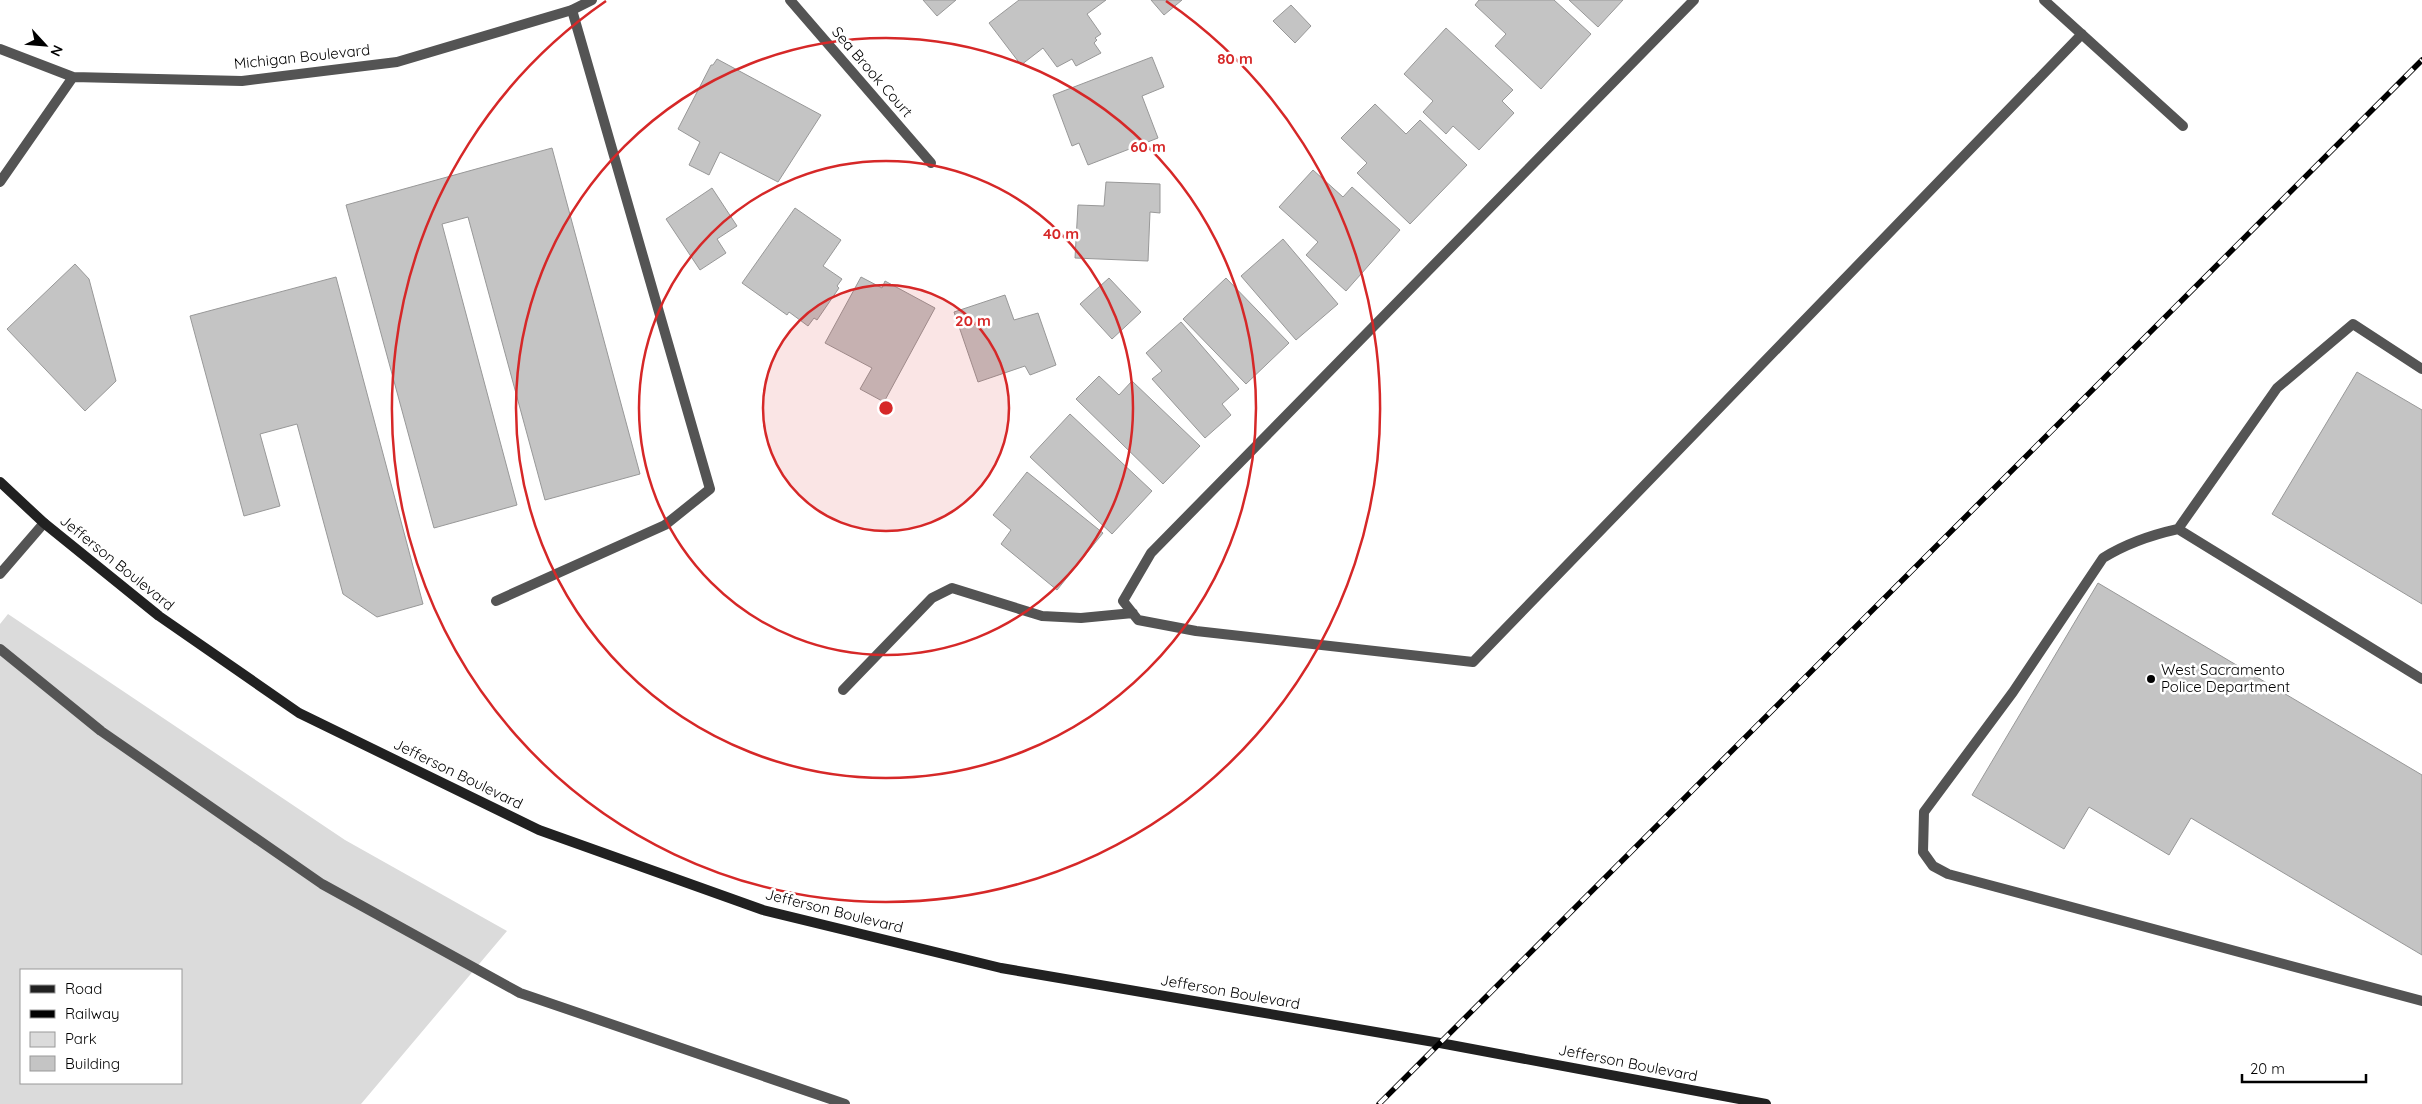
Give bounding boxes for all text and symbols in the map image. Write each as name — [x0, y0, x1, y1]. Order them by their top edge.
north arrow — [20, 20, 70, 70]
street label: Sea Brook Court — [828, 22, 917, 121]
street label: Michigan Boulevard — [233, 40, 371, 73]
text: N — [46, 42, 67, 59]
text: 80 m — [1217, 49, 1253, 68]
text: 60 m — [1130, 137, 1166, 156]
text: 40 m — [1043, 224, 1079, 243]
text: 20 m — [955, 311, 991, 330]
centre of rings — [877, 399, 895, 417]
street label: Jefferson Boulevard — [56, 511, 178, 615]
place label: West Sacramento Police Department — [2161, 660, 2290, 696]
marker: West Sacramento Police Department — [2145, 673, 2157, 685]
street label: Jefferson Boulevard — [390, 734, 526, 813]
street label: Jefferson Boulevard — [763, 884, 905, 937]
legend — [20, 969, 182, 1084]
street label: Jefferson Boulevard — [1159, 970, 1301, 1013]
text: Road — [65, 979, 102, 998]
text: Railway — [65, 1004, 120, 1023]
text: Park — [65, 1029, 97, 1048]
street label: Jefferson Boulevard — [1557, 1040, 1699, 1085]
scale bar — [2242, 1052, 2366, 1084]
text: Building — [65, 1054, 120, 1073]
text: 20 m — [2250, 1059, 2285, 1078]

